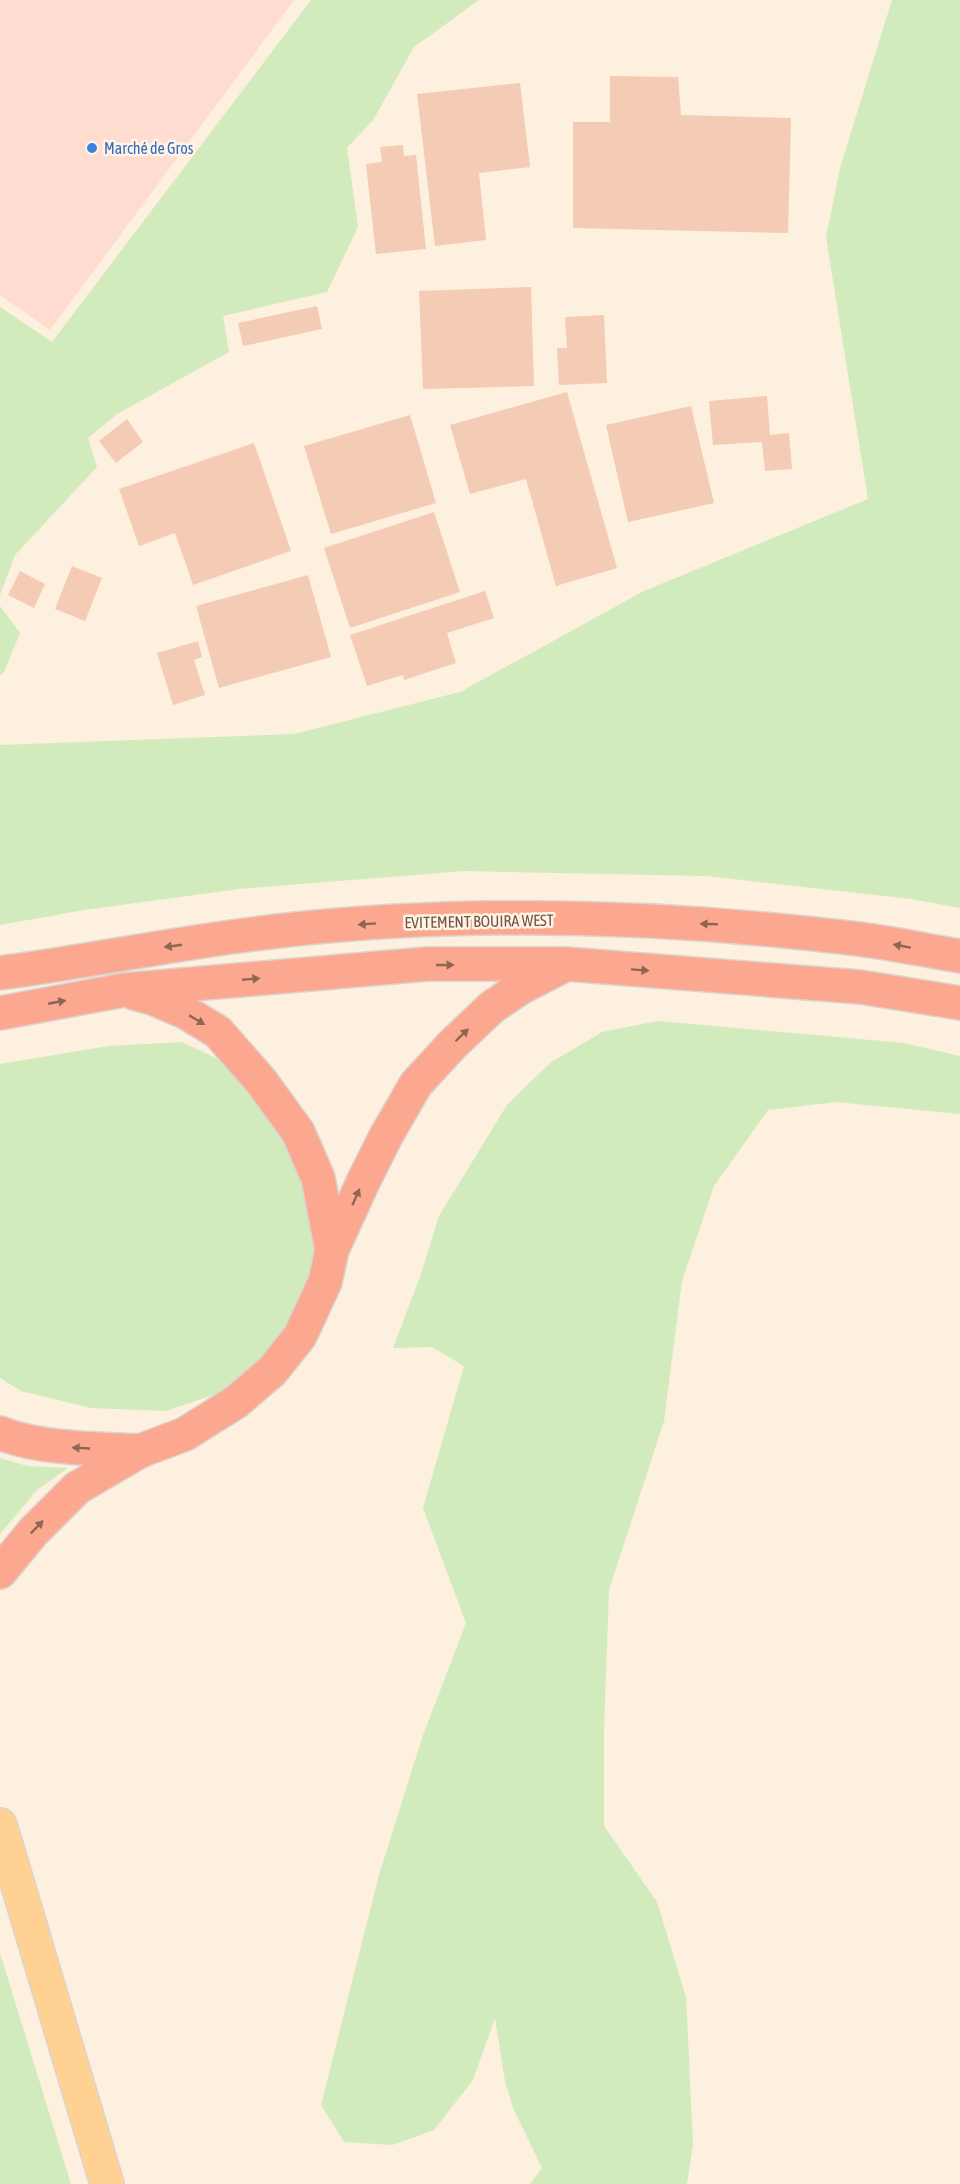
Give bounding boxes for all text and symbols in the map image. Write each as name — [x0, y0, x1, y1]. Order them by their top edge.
place label: Marché de Gros — [104, 139, 194, 157]
marker: Marché de Gros — [85, 141, 99, 155]
street label: EVITEMENT BOUIRA WEST — [404, 911, 554, 931]
one-way arrow — [357, 919, 376, 929]
one-way arrow — [699, 919, 718, 928]
one-way arrow — [164, 942, 183, 951]
one-way arrow — [893, 942, 912, 951]
one-way arrow — [436, 960, 455, 969]
one-way arrow — [631, 965, 650, 975]
one-way arrow — [241, 974, 260, 984]
one-way arrow — [48, 997, 67, 1006]
one-way arrow — [189, 1014, 205, 1025]
one-way arrow — [454, 1029, 469, 1042]
one-way arrow — [351, 1187, 361, 1205]
one-way arrow — [72, 1443, 91, 1452]
one-way arrow — [30, 1520, 44, 1534]

